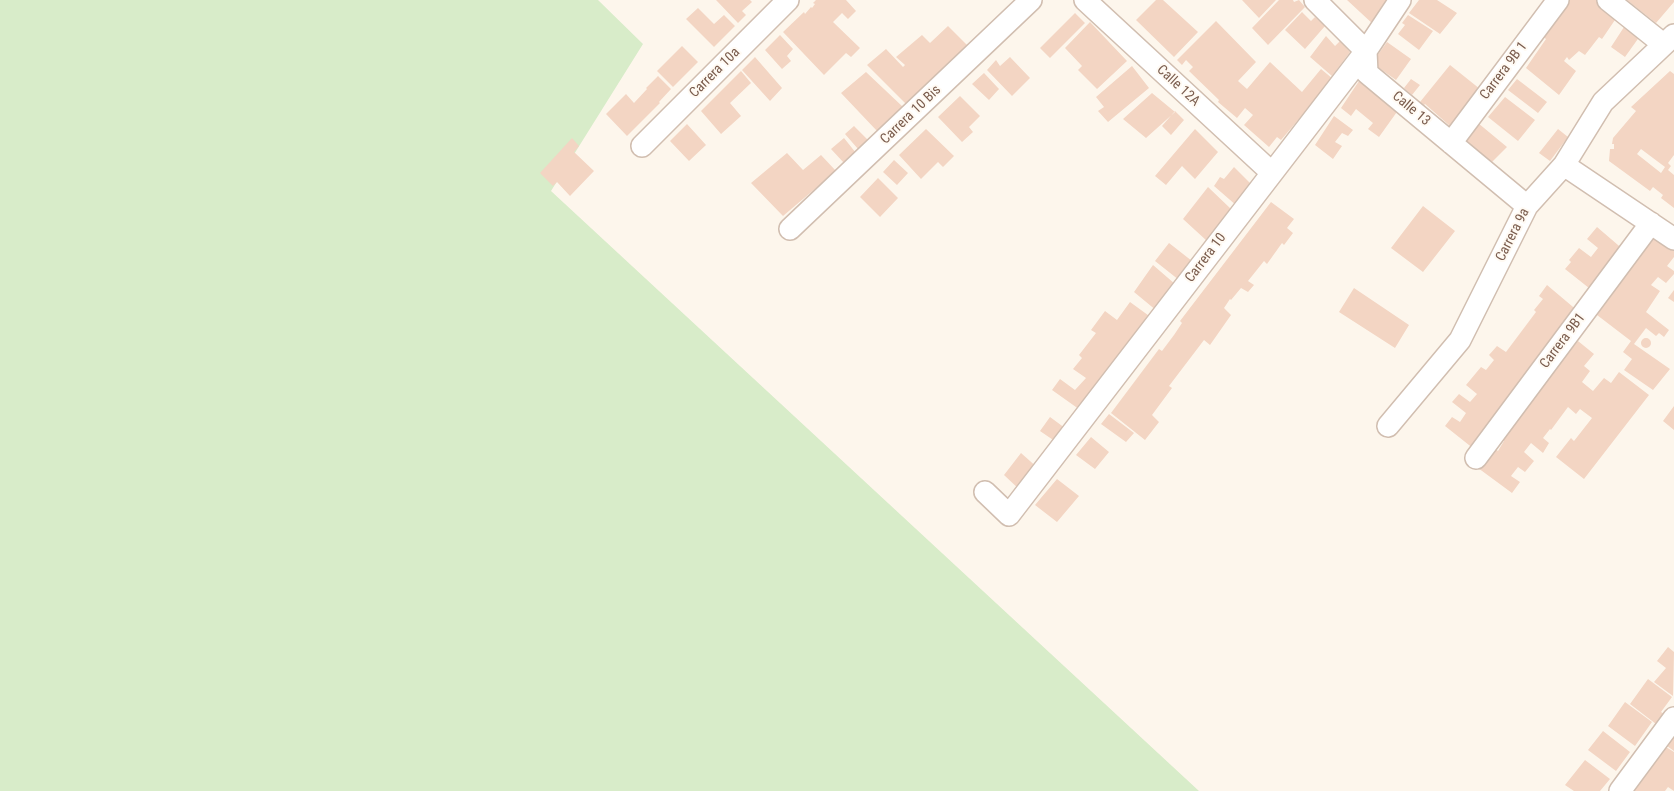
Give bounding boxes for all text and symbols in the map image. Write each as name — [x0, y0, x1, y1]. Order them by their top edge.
street label: Carrera 9B 1 — [1477, 39, 1531, 103]
street label: Carrera 10a — [686, 44, 744, 102]
street label: Calle 12A — [1153, 62, 1203, 110]
street label: Carrera 10 Bis — [877, 82, 945, 148]
street label: Calle 13 — [1388, 88, 1434, 130]
street label: Carrera 9a — [1493, 206, 1533, 264]
street label: Carrera 10 — [1182, 230, 1230, 286]
street label: Carrera 9B1 — [1537, 310, 1589, 372]

